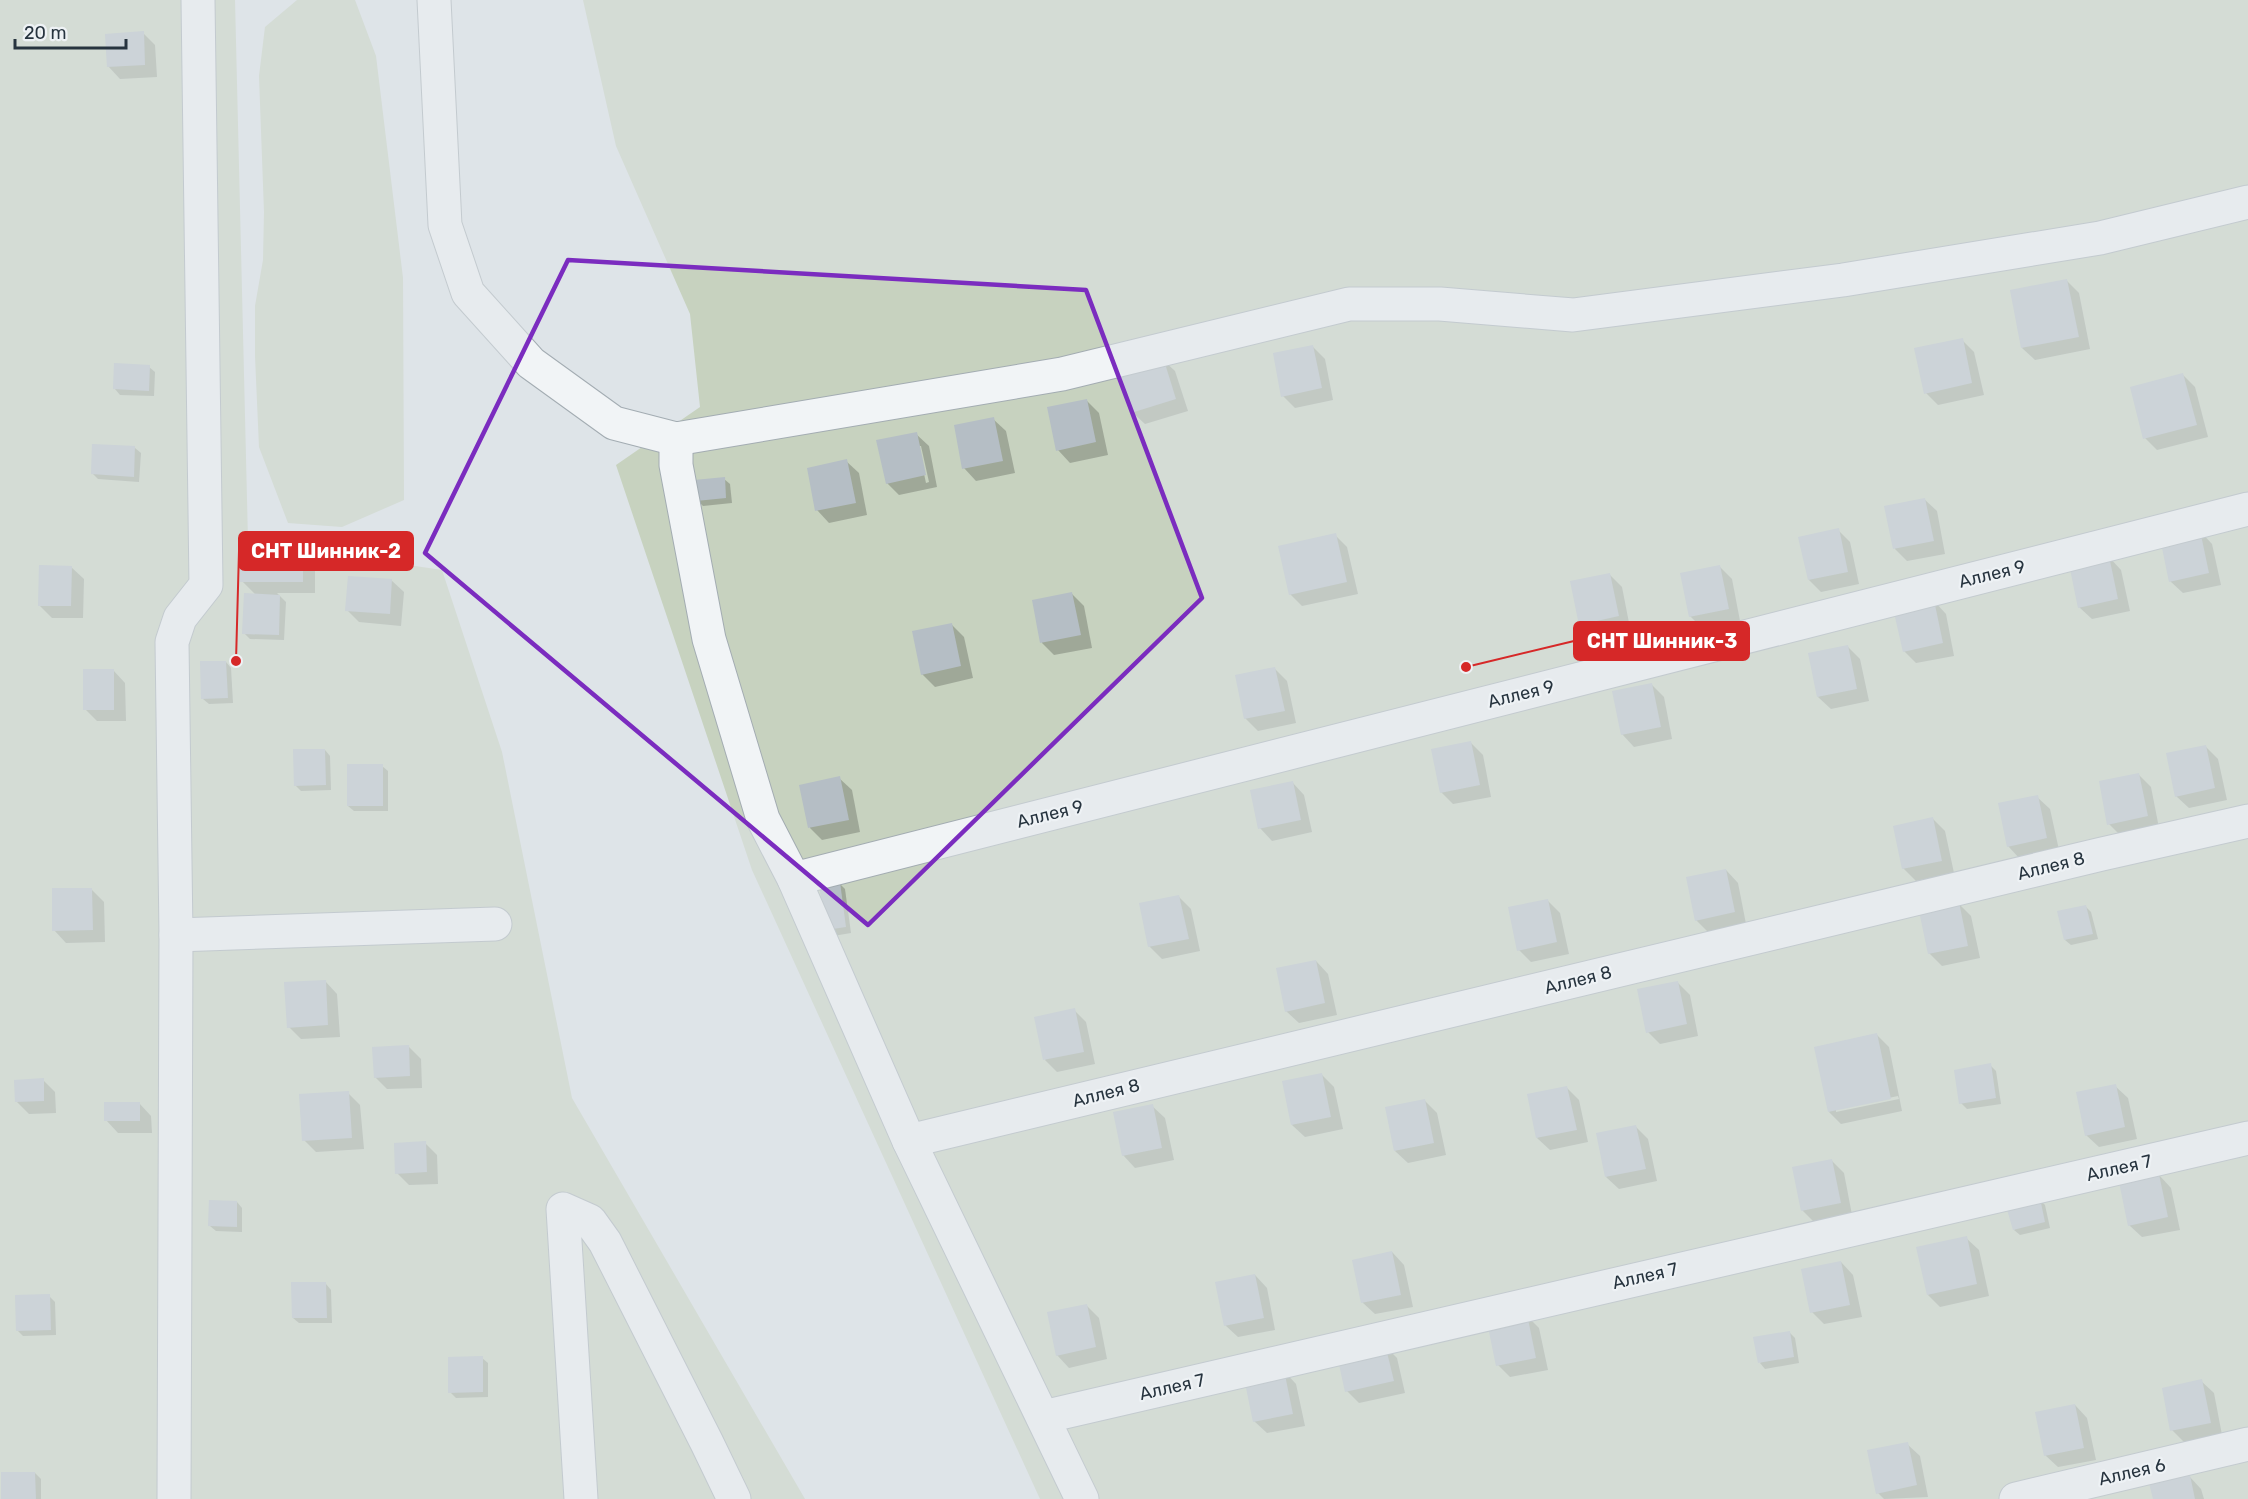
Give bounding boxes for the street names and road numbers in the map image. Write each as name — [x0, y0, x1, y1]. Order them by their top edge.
street label: Аллея 9 — [1956, 555, 2028, 593]
street label: Аллея 9 — [1485, 675, 1557, 713]
street label: Аллея 9 — [1014, 795, 1086, 833]
street label: Аллея 8 — [2015, 847, 2087, 885]
street label: Аллея 8 — [1542, 961, 1614, 999]
street label: Аллея 8 — [1070, 1074, 1142, 1112]
street label: Аллея 7 — [2084, 1150, 2154, 1186]
street label: Аллея 7 — [1610, 1258, 1680, 1294]
street label: Аллея 7 — [1137, 1369, 1207, 1405]
street label: Аллея 6 — [2096, 1454, 2168, 1490]

